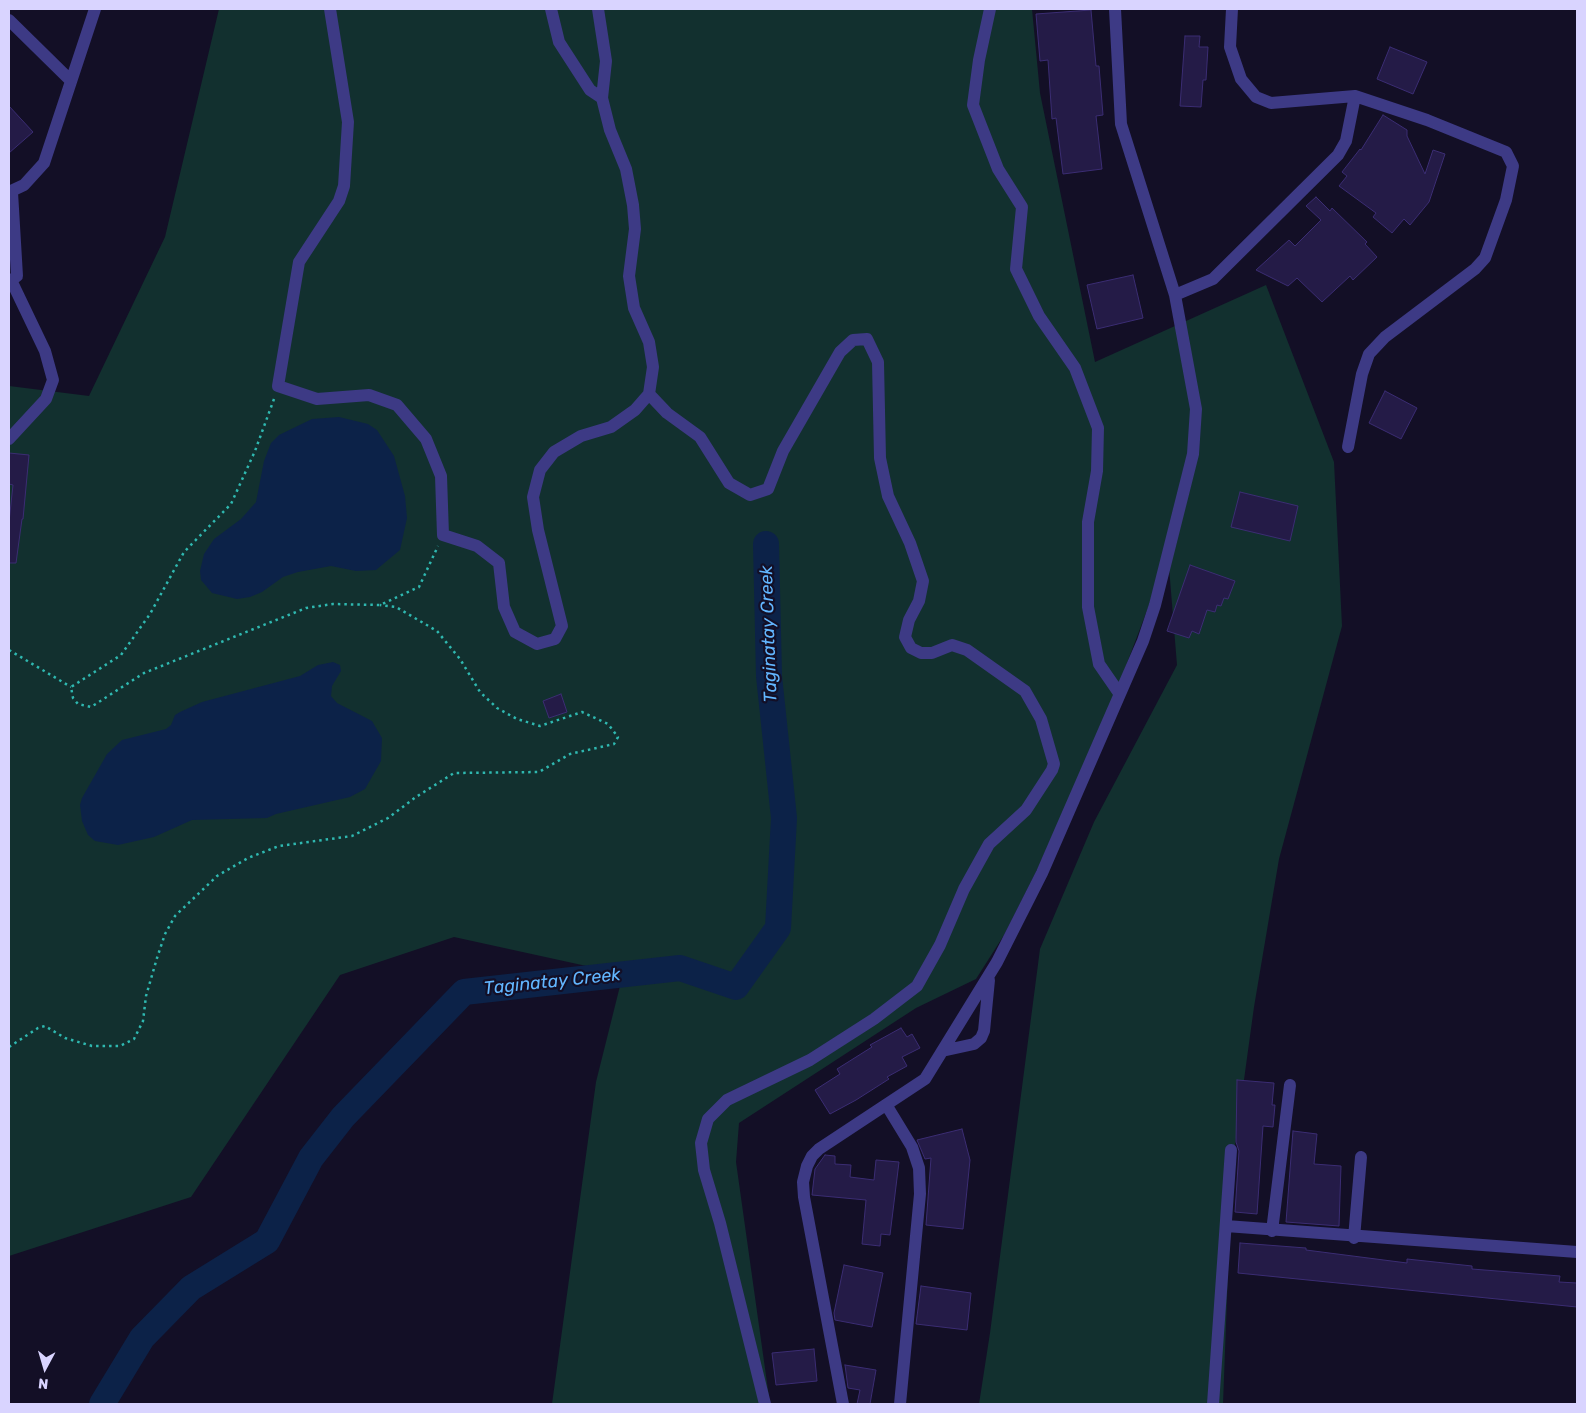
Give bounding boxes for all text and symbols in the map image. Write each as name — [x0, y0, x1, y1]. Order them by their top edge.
water label: Taginatay Creek — [756, 565, 782, 703]
water label: Taginatay Creek — [483, 964, 621, 1000]
north arrow — [20, 1343, 70, 1393]
text: N — [37, 1374, 49, 1392]

